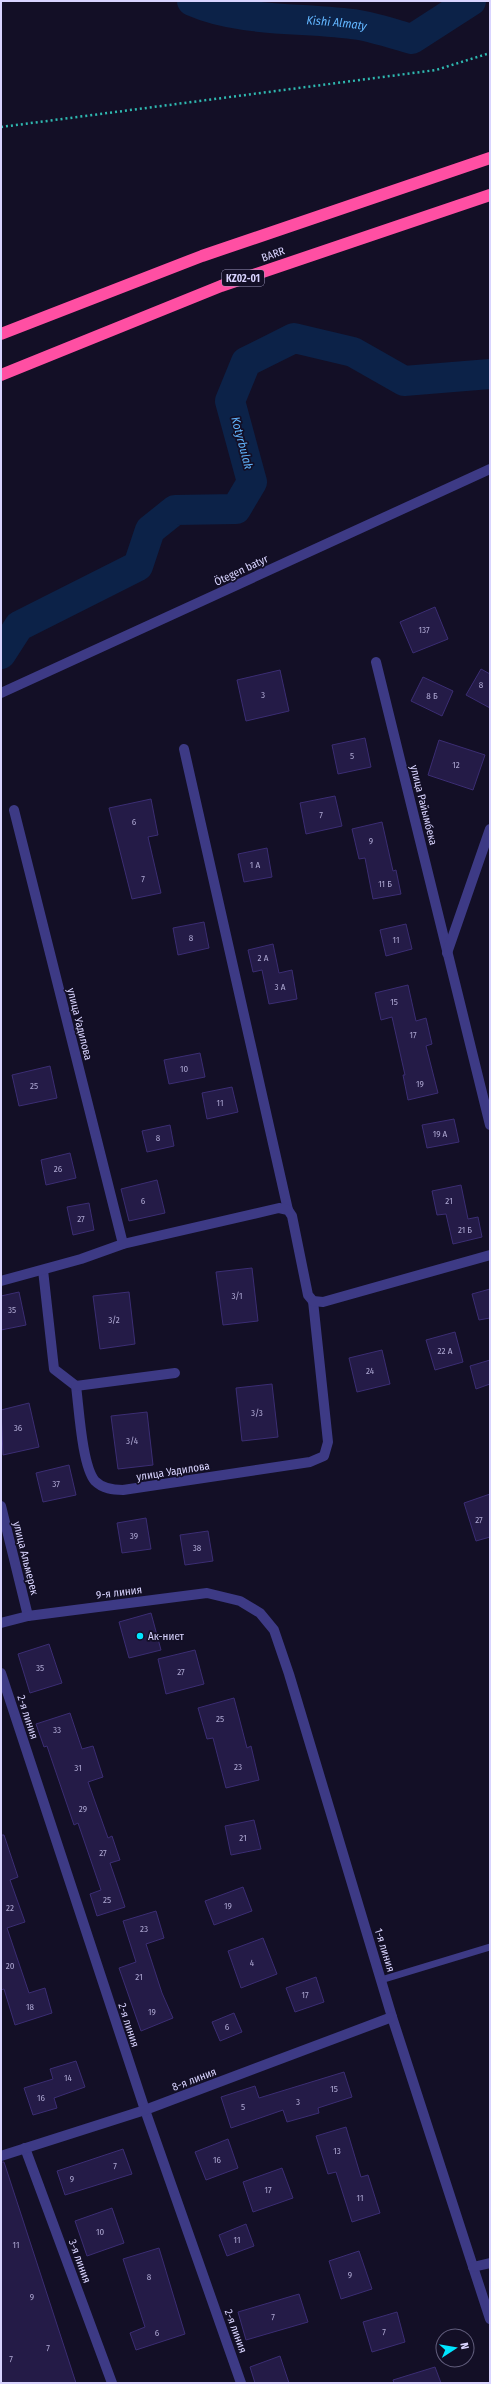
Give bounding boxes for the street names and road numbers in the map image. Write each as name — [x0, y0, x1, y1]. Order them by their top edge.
street label: BARR — [260, 244, 287, 264]
road number: KZ02-01 — [222, 270, 264, 286]
street label: Ötegen batyr — [212, 552, 270, 589]
street label: улица Райымбека — [407, 764, 440, 847]
street label: улица Уадилова — [64, 987, 95, 1062]
street label: улица Уадилова — [136, 1459, 211, 1484]
street label: улица Альмерек — [10, 1520, 41, 1597]
street label: 9-я линия — [95, 1583, 143, 1602]
street label: 2-я линия — [14, 1693, 41, 1741]
street label: 1-я линия — [372, 1927, 397, 1974]
street label: 2-я линия — [115, 2001, 142, 2049]
street label: 8-я линия — [170, 2065, 218, 2094]
street label: 3-я линия — [66, 2237, 93, 2285]
street label: 2-я линия — [222, 2308, 249, 2355]

